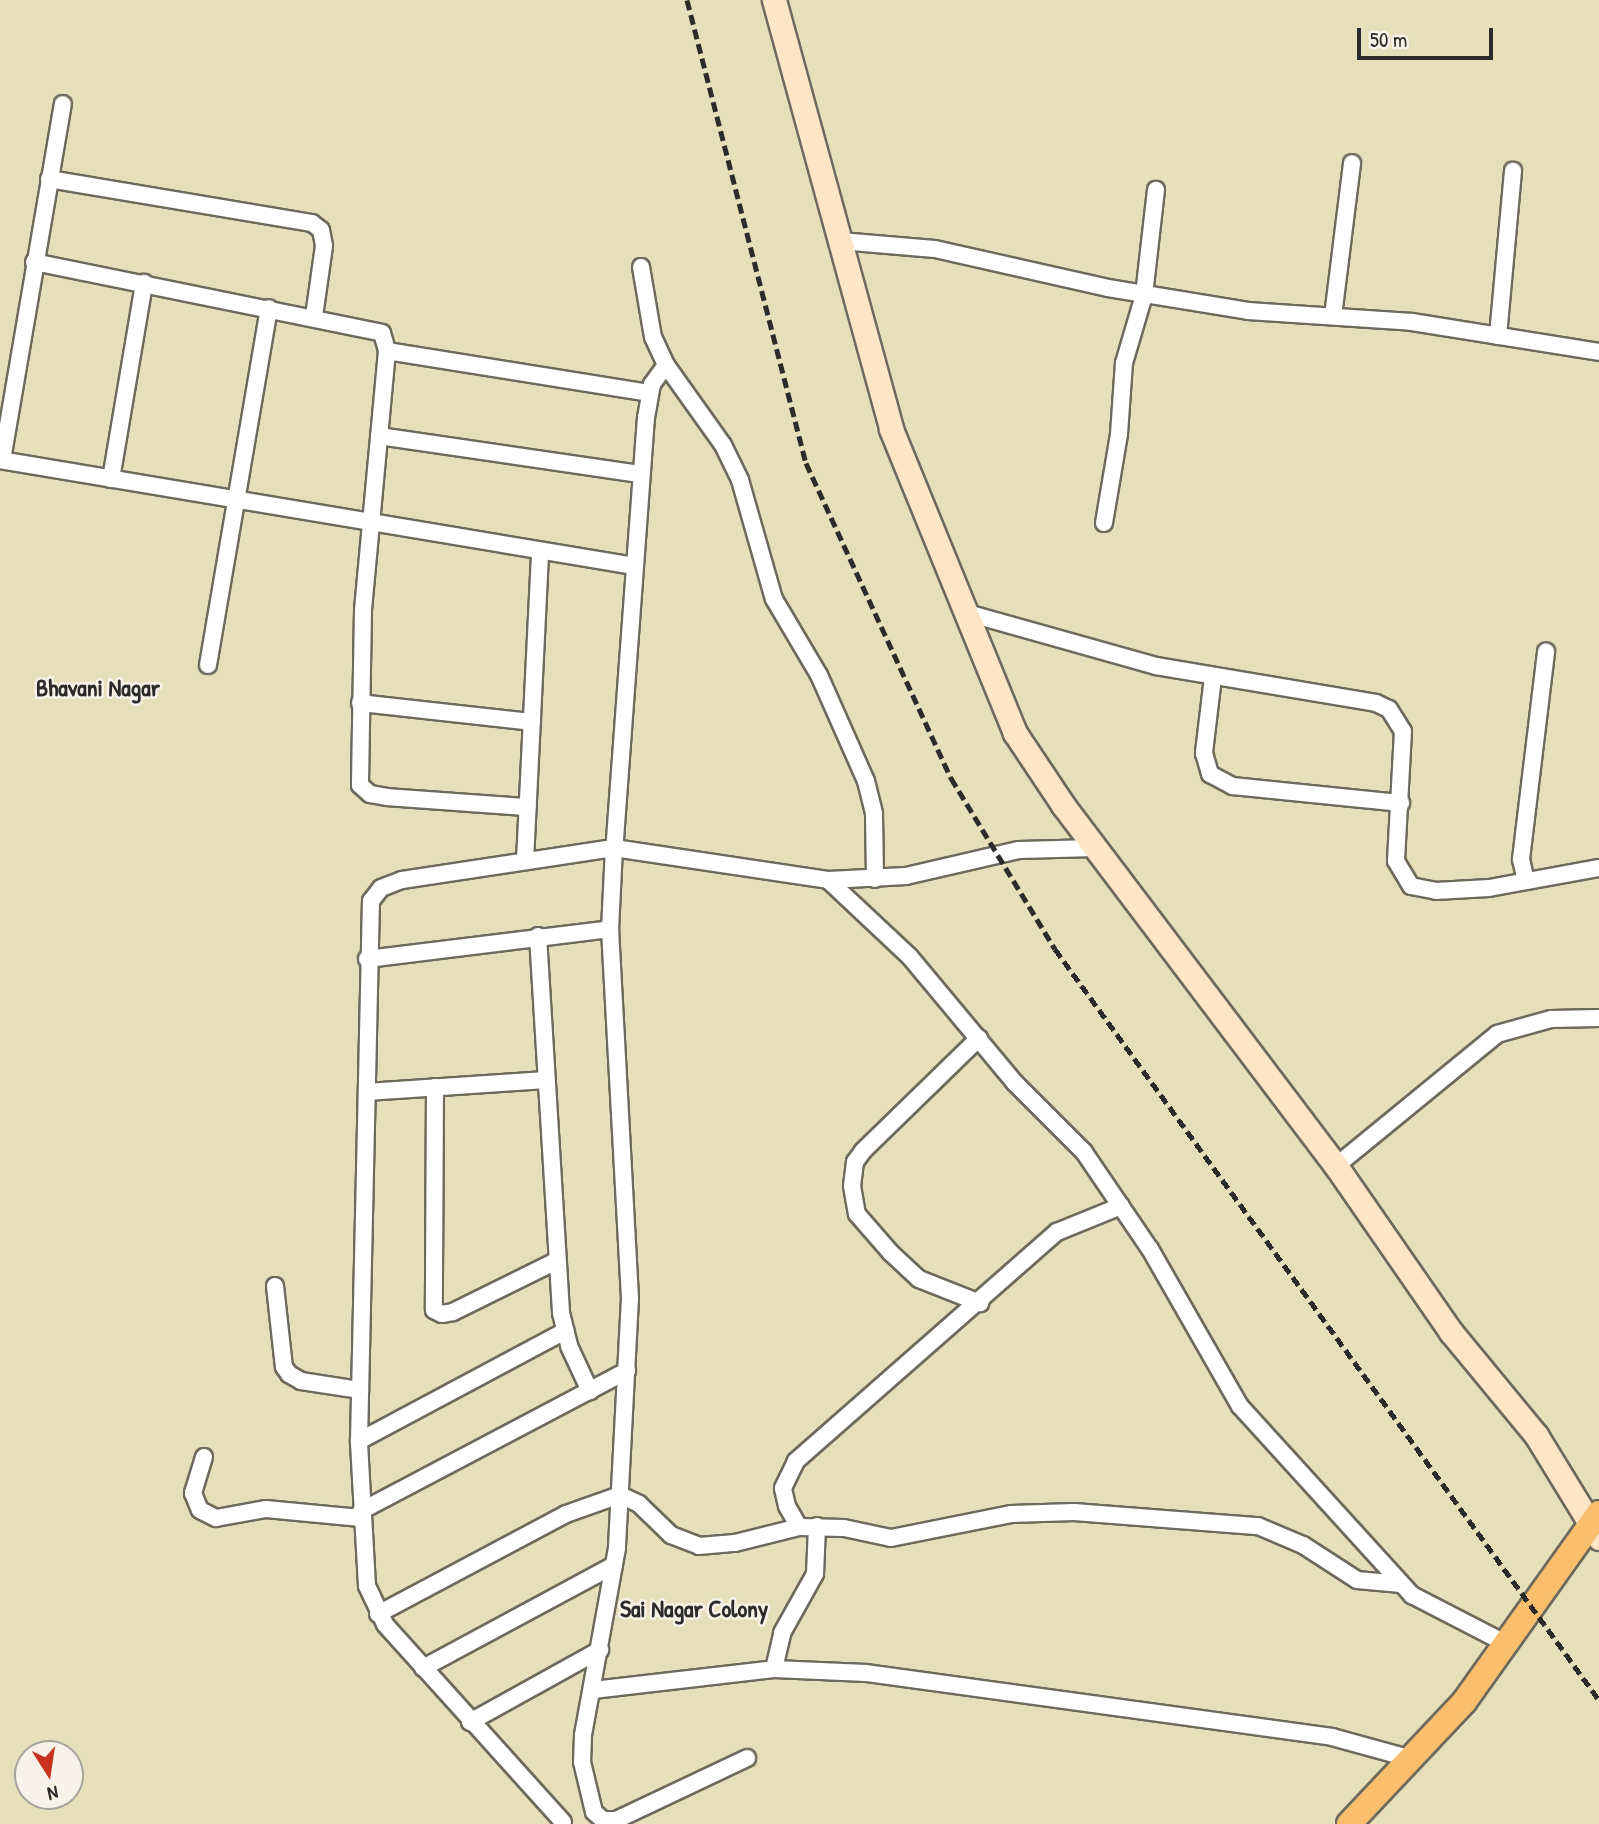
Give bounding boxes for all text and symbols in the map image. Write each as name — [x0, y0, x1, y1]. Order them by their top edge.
scale bar — [1361, 14, 1498, 58]
text: 50 m — [1370, 25, 1407, 54]
district label: Bhavani Nagar — [36, 674, 160, 702]
district label: Sai Nagar Colony — [620, 1595, 768, 1623]
north arrow — [14, 1740, 84, 1810]
text: N — [45, 1780, 61, 1807]

